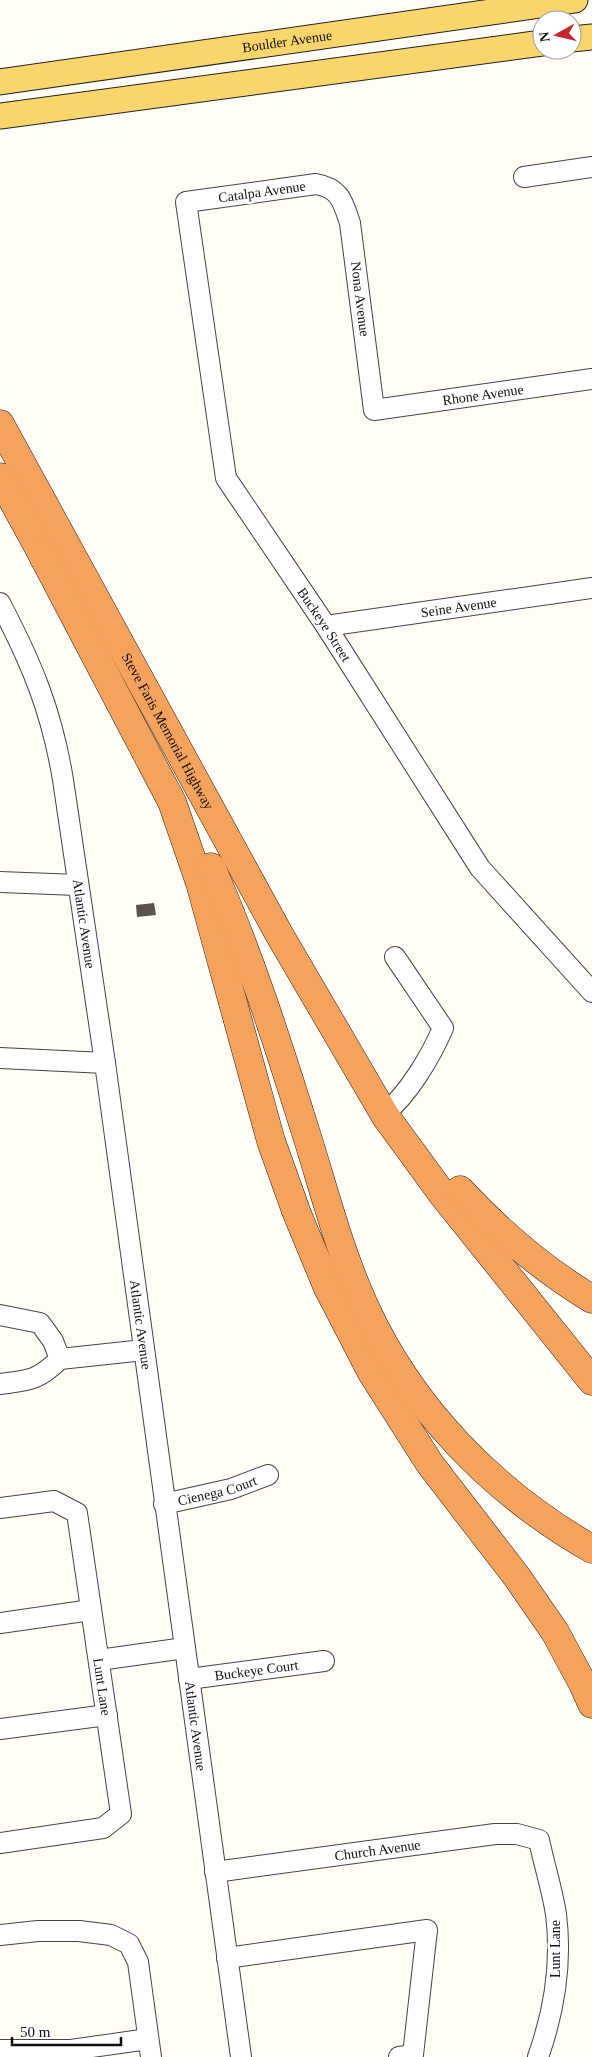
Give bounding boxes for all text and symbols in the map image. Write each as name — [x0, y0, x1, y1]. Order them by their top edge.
north arrow — [532, 10, 582, 60]
street label: Boulder Avenue — [241, 27, 333, 55]
text: N — [536, 31, 553, 43]
street label: Catalpa Avenue — [217, 178, 307, 206]
street label: Nona Avenue — [348, 261, 372, 337]
street label: Rhone Avenue — [441, 382, 525, 408]
street label: Buckeye Street — [295, 585, 354, 664]
street label: Seine Avenue — [420, 594, 498, 620]
street label: Steve Faris Memorial Highway — [119, 650, 217, 812]
street label: Atlantic Avenue — [70, 878, 98, 969]
street label: Atlantic Avenue — [127, 1279, 154, 1370]
street label: Cienega Court — [176, 1472, 259, 1508]
street label: Lunt Lane — [91, 1657, 114, 1717]
street label: Buckeye Court — [214, 1657, 299, 1683]
street label: Atlantic Avenue — [182, 1680, 209, 1772]
street label: Church Avenue — [334, 1837, 421, 1863]
street label: Lunt Lane — [548, 1920, 563, 1978]
scale bar — [12, 2014, 121, 2046]
text: 50 m — [20, 2024, 51, 2040]

